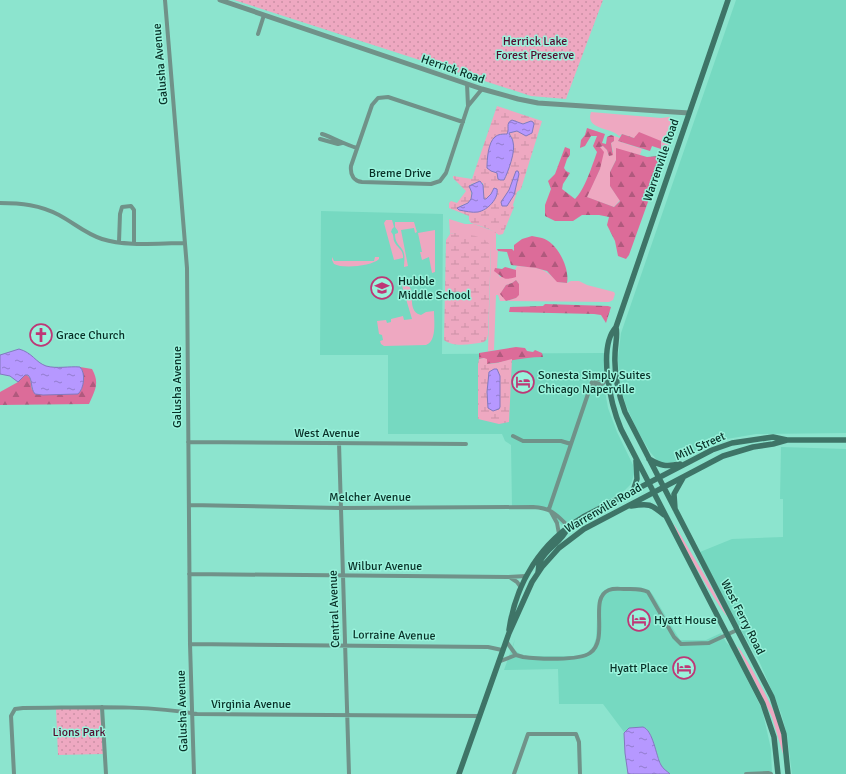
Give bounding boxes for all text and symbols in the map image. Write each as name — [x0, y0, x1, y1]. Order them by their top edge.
street label: Galusha Avenue — [149, 23, 172, 105]
park label: Herrick Lake Forest Preserve — [496, 34, 574, 63]
street label: Herrick Road — [419, 52, 487, 87]
street label: Warrenville Road — [640, 117, 683, 204]
street label: Breme Drive — [369, 166, 431, 181]
place label: Hubble Middle School — [398, 274, 471, 303]
school or university icon: Hubble Middle School — [369, 275, 395, 301]
church icon: Grace Church — [28, 322, 54, 348]
place label: Grace Church — [56, 328, 125, 343]
street label: Galusha Avenue — [170, 346, 185, 428]
place label: Sonesta Simply Suites Chicago Naperville — [538, 368, 651, 397]
hotel icon: Sonesta Simply Suites Chicago Naperville — [510, 369, 536, 395]
street label: West Avenue — [294, 426, 360, 441]
street label: Mill Street — [673, 429, 728, 464]
street label: Warrenville Road — [562, 480, 644, 537]
street label: Melcher Avenue — [329, 490, 411, 505]
street label: Wilbur Avenue — [348, 559, 422, 574]
street label: Central Avenue — [326, 570, 343, 648]
street label: West Ferry Road — [717, 577, 768, 658]
hotel icon: Hyatt House — [626, 607, 652, 633]
place label: Hyatt House — [654, 613, 717, 628]
street label: Lorraine Avenue — [352, 627, 436, 644]
hotel icon: Hyatt Place — [671, 655, 697, 681]
place label: Hyatt Place — [609, 661, 668, 676]
street label: Galusha Avenue — [174, 670, 191, 752]
street label: Virginia Avenue — [211, 697, 291, 712]
park label: Lions Park — [52, 725, 106, 740]

